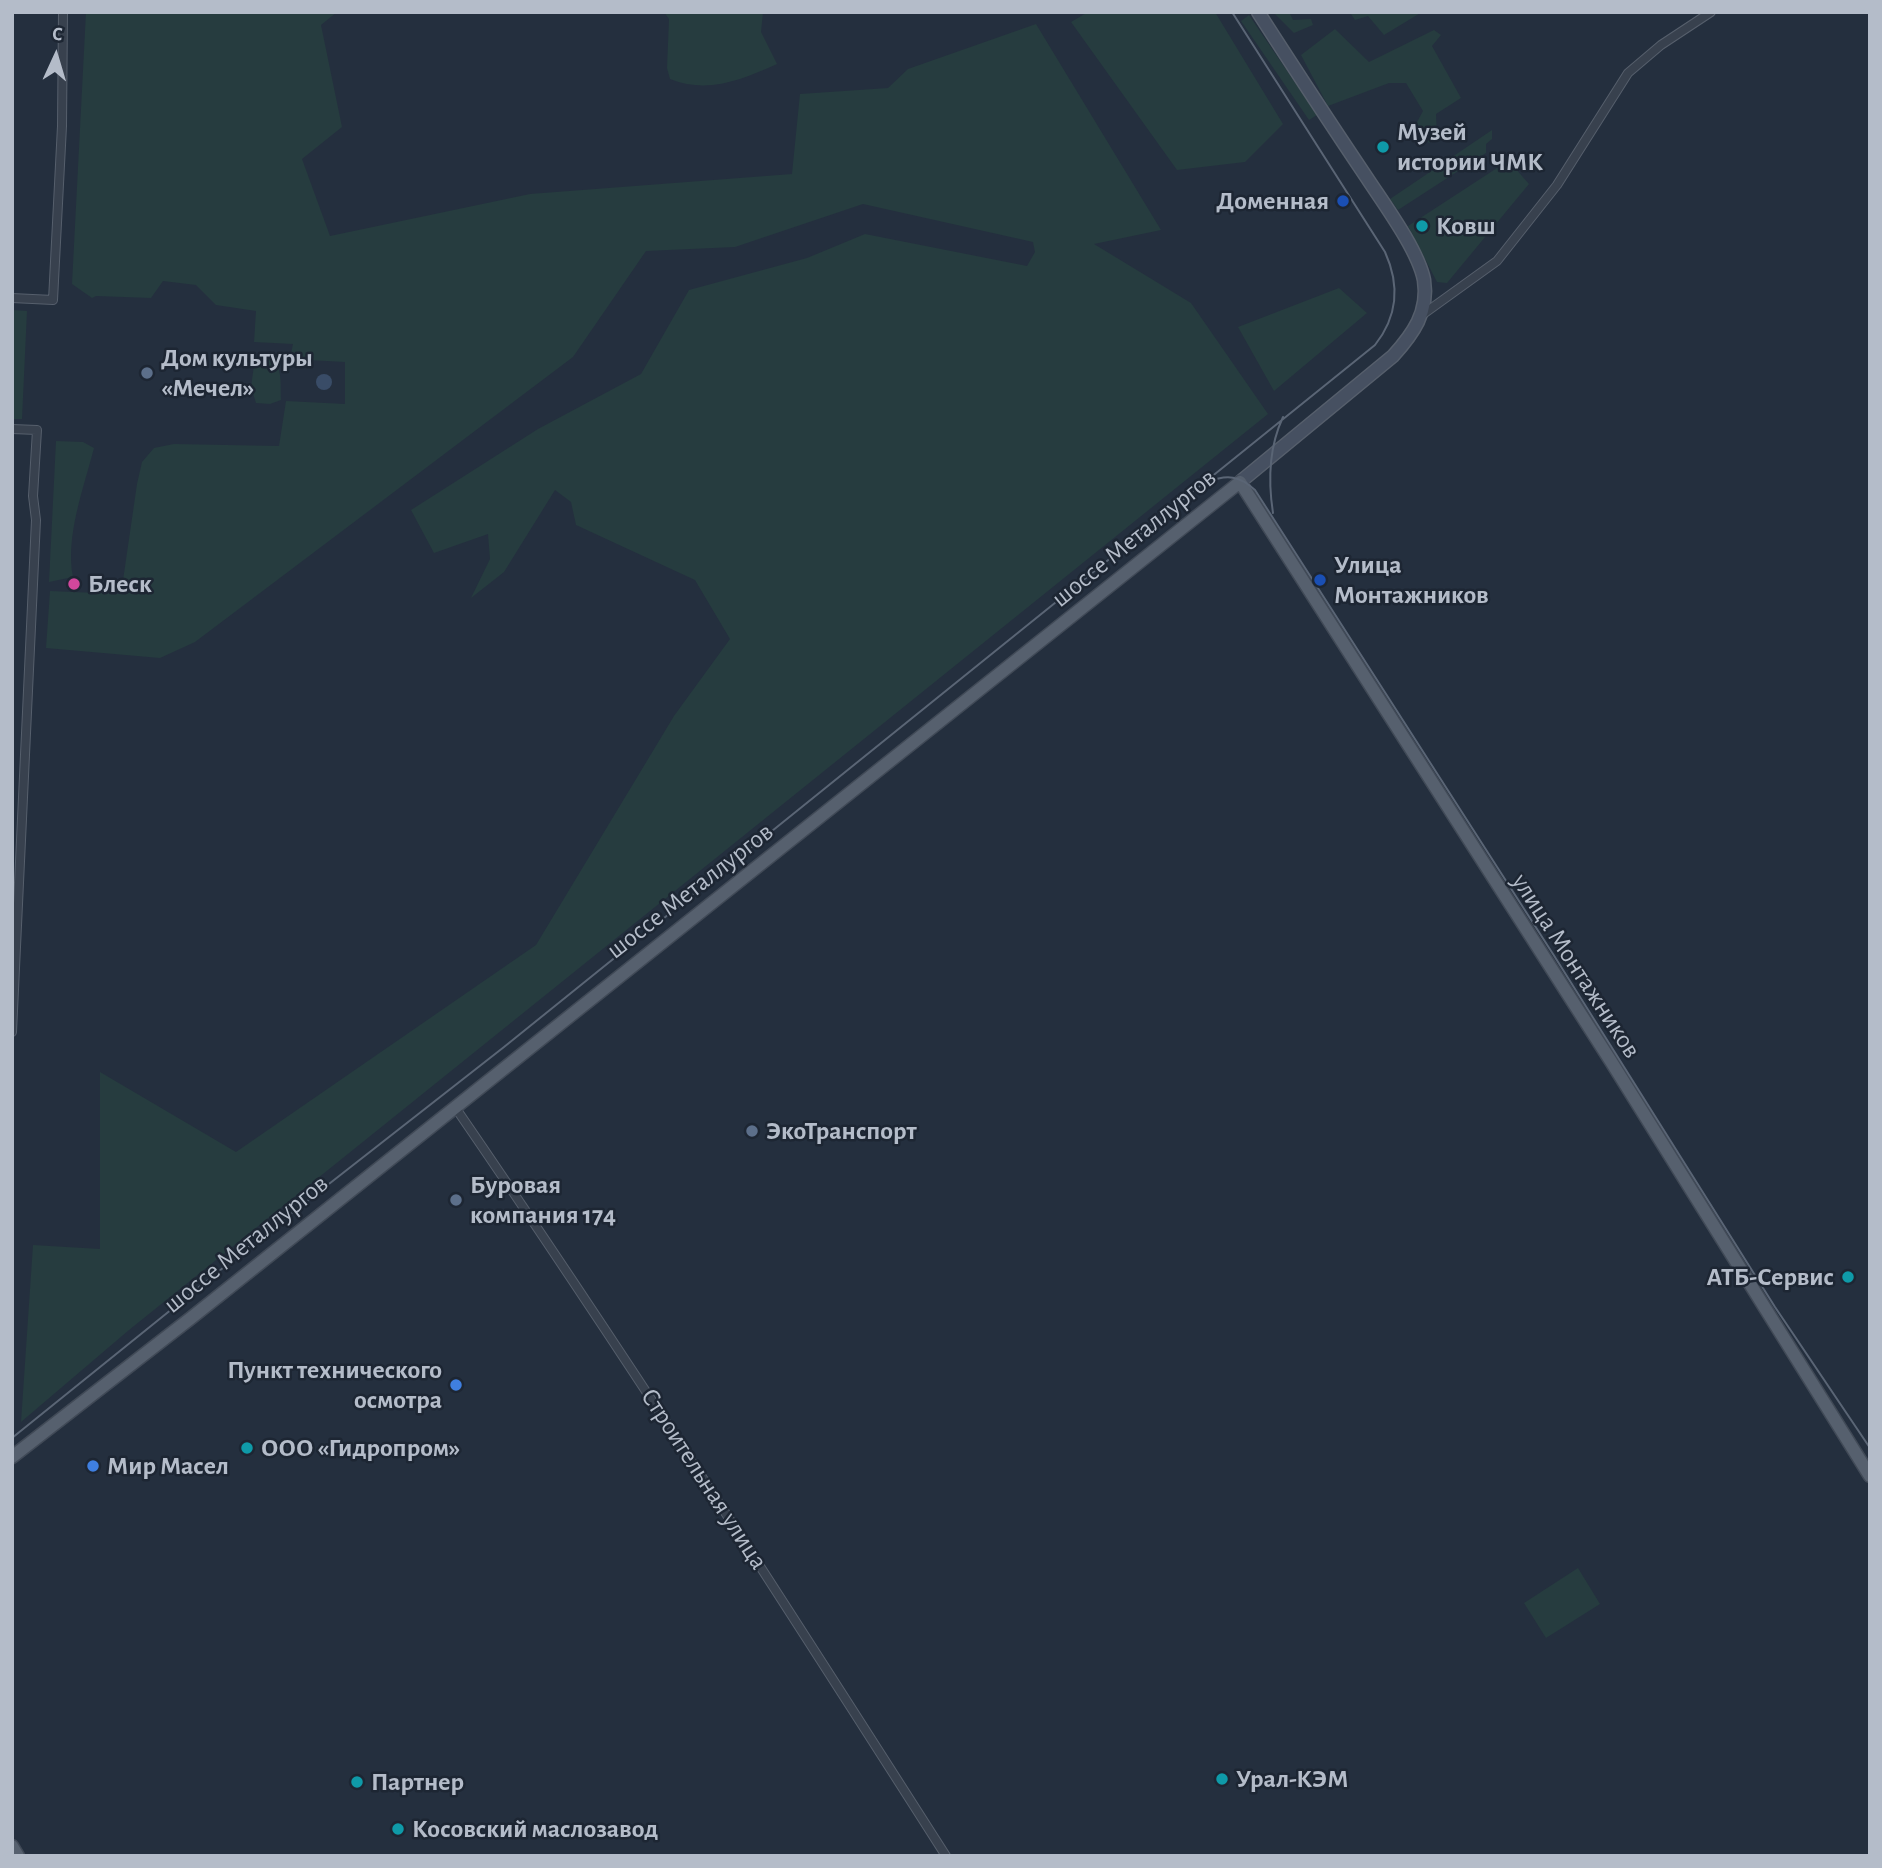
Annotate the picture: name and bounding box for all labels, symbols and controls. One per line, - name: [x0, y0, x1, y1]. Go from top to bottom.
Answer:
- north arrow: [21, 21, 91, 91]
- text: С: [52, 25, 63, 44]
- place label: Музей истории ЧМК: [1397, 116, 1543, 178]
- marker: Музей истории ЧМК: [1375, 139, 1391, 155]
- place label: Доменная: [1216, 185, 1329, 217]
- marker: Доменная: [1335, 193, 1351, 209]
- place label: Ковш: [1436, 210, 1496, 242]
- marker: Ковш: [1414, 218, 1430, 234]
- place label: Дом культуры «Мечел»: [161, 342, 313, 404]
- marker: Дом культуры «Мечел»: [139, 365, 155, 381]
- street label: шоссе Металлургов: [1045, 462, 1223, 614]
- place label: Улица Монтажников: [1334, 549, 1489, 610]
- place label: Блеск: [88, 568, 152, 600]
- marker: Улица Монтажников: [1312, 572, 1328, 588]
- marker: Блеск: [66, 576, 82, 592]
- street label: шоссе Металлургов: [600, 816, 780, 966]
- street label: улица Монтажников: [1505, 868, 1647, 1064]
- place label: ЭкоТранспорт: [766, 1115, 917, 1147]
- marker: ЭкоТранспорт: [744, 1123, 760, 1139]
- street label: шоссе Металлургов: [157, 1168, 335, 1320]
- place label: Буровая компания 174: [470, 1169, 616, 1230]
- marker: Буровая компания 174: [448, 1192, 464, 1208]
- place label: АТБ-Сервис: [1707, 1261, 1834, 1293]
- marker: АТБ-Сервис: [1840, 1269, 1856, 1285]
- place label: Пункт технического осмотра: [227, 1354, 442, 1416]
- marker: Пункт технического осмотра: [448, 1377, 464, 1393]
- street label: Строительная улица: [634, 1382, 774, 1576]
- place label: ООО «Гидропром»: [261, 1432, 460, 1464]
- marker: ООО «Гидропром»: [239, 1440, 255, 1456]
- place label: Мир Масел: [107, 1450, 229, 1482]
- marker: Мир Масел: [85, 1458, 101, 1474]
- place label: Урал-КЭМ: [1236, 1763, 1349, 1795]
- place label: Партнер: [371, 1766, 464, 1798]
- marker: Урал-КЭМ: [1214, 1771, 1230, 1787]
- marker: Партнер: [349, 1774, 365, 1790]
- place label: Косовский маслозавод: [412, 1813, 658, 1845]
- marker: Косовский маслозавод: [390, 1821, 406, 1837]

